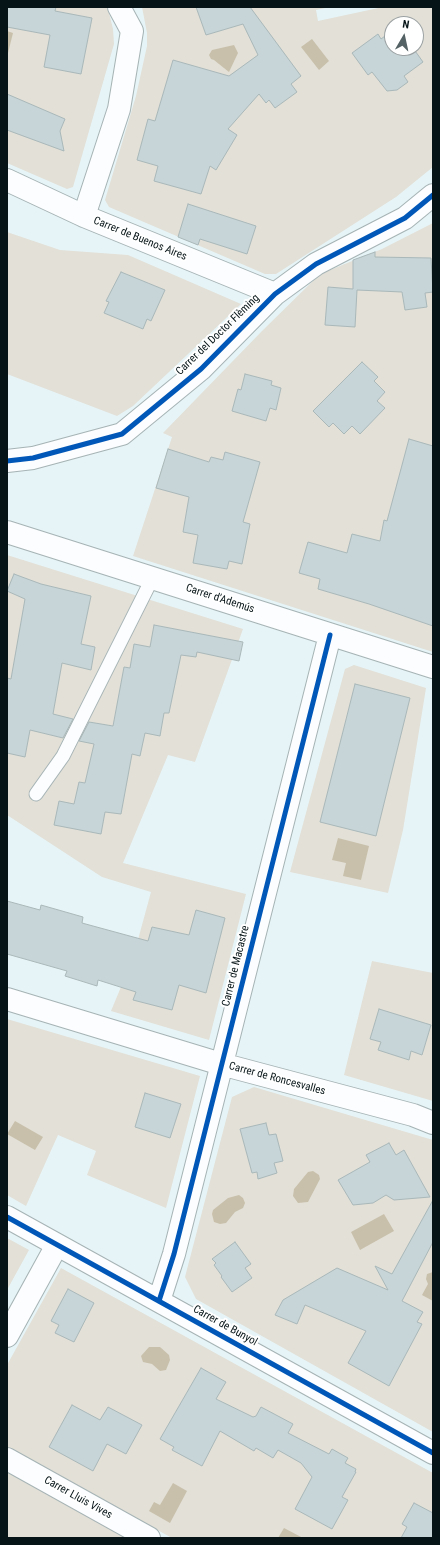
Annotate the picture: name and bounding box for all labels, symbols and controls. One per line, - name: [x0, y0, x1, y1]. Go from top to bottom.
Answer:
- north arrow: [384, 16, 424, 56]
- text: N: [401, 18, 410, 32]
- street label: Carrer de Buenos Aires: [91, 214, 189, 264]
- street label: Carrer del Doctor Flèming: [174, 292, 262, 378]
- street label: Carrer d'Ademús: [184, 582, 256, 616]
- street label: Carrer de Macastre: [220, 924, 252, 1008]
- street label: Carrer de Roncesvalles: [227, 1060, 327, 1098]
- street label: Carrer de Bunyol: [191, 1303, 259, 1349]
- street label: Carrer Lluis Vives: [42, 1474, 114, 1522]

